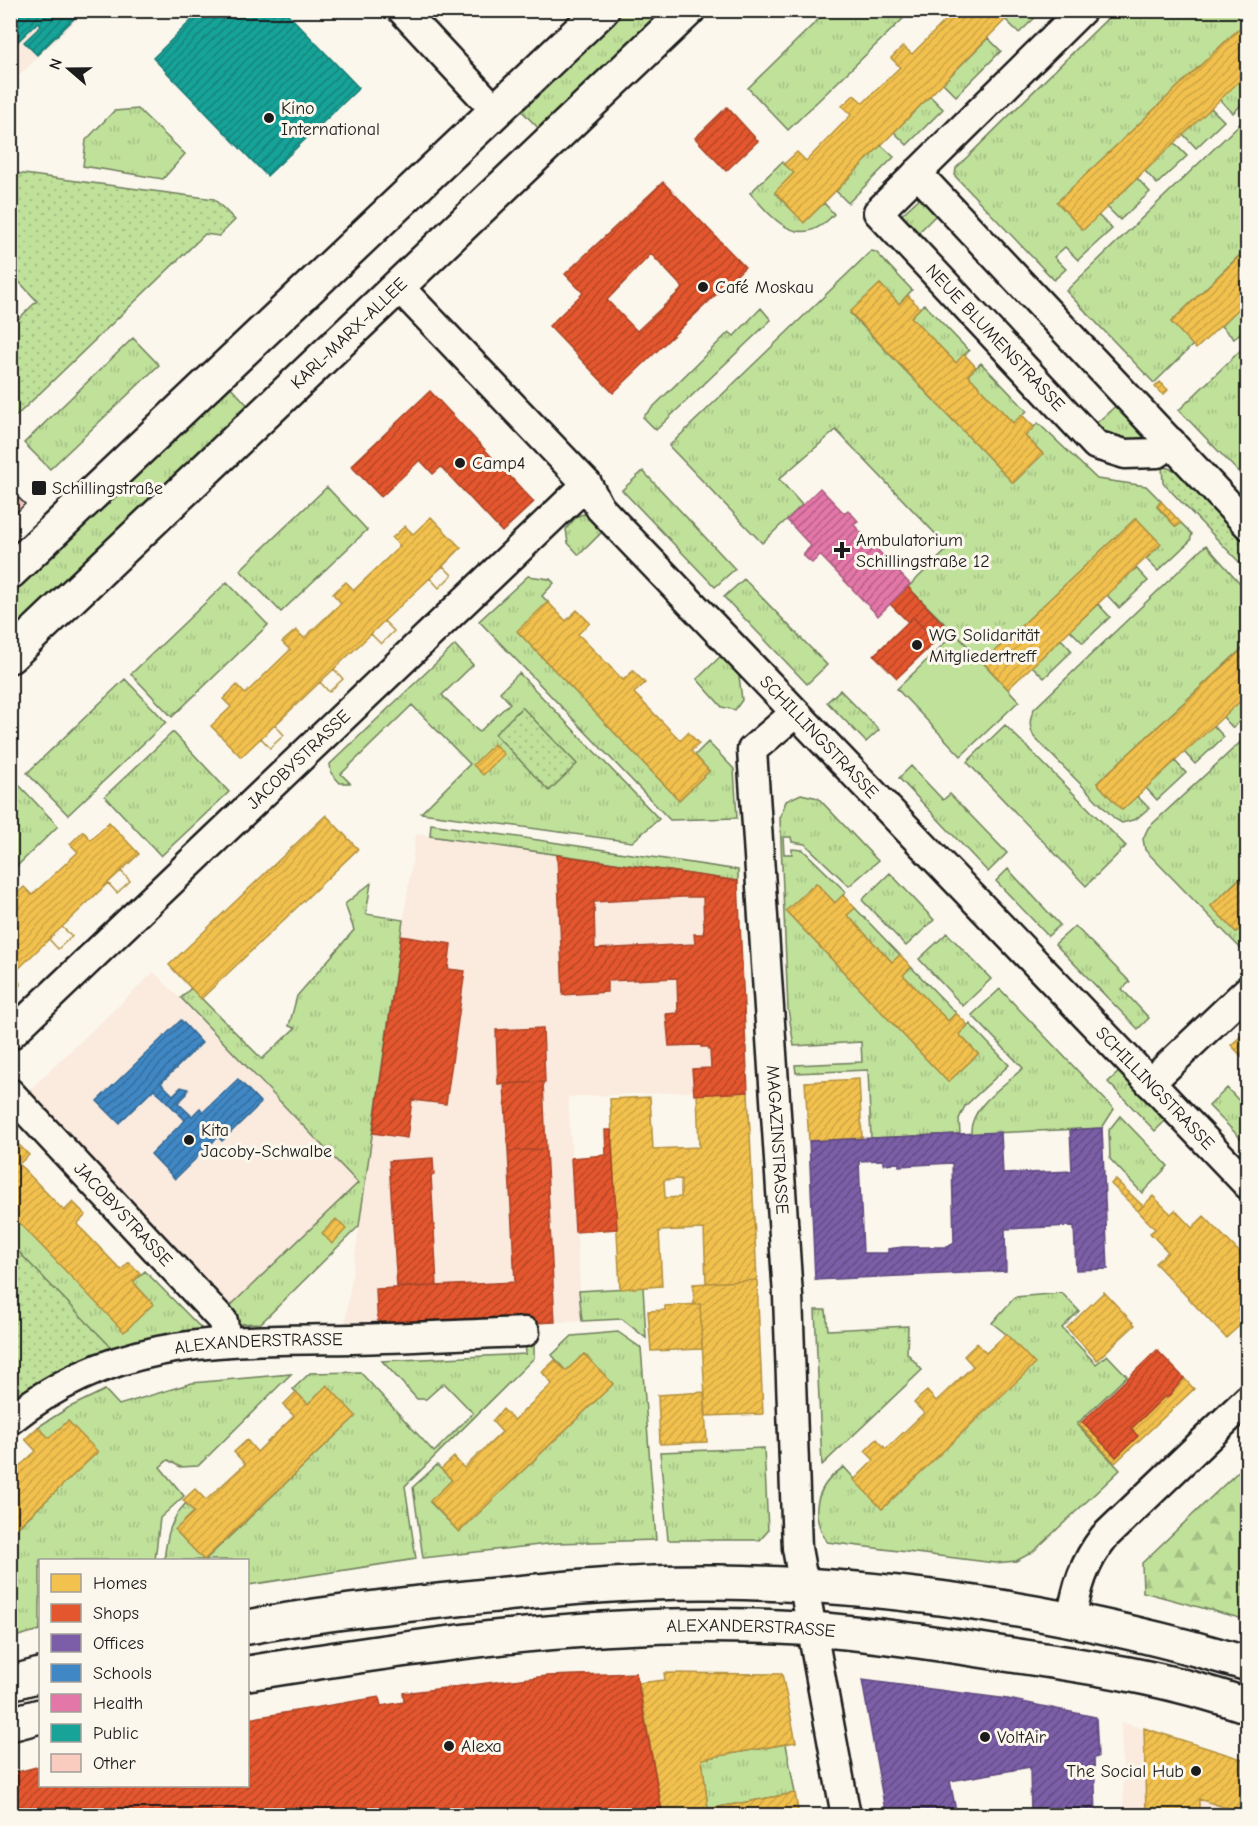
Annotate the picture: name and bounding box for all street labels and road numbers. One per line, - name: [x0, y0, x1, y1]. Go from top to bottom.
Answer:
- street label: NEUE BLUMENSTRASSE: [921, 260, 1069, 416]
- street label: KARL-MARX-ALLEE: [287, 273, 412, 394]
- street label: SCHILLINGSTRASSE: [755, 671, 883, 803]
- street label: JACOBYSTRASSE: [243, 706, 355, 814]
- street label: SCHILLINGSTRASSE: [1091, 1023, 1219, 1154]
- street label: MAGAZINSTRASSE: [762, 1065, 793, 1215]
- street label: JACOBYSTRASSE: [69, 1158, 177, 1271]
- street label: ALEXANDERSTRASSE: [173, 1329, 343, 1359]
- street label: ALEXANDERSTRASSE: [666, 1615, 836, 1642]

